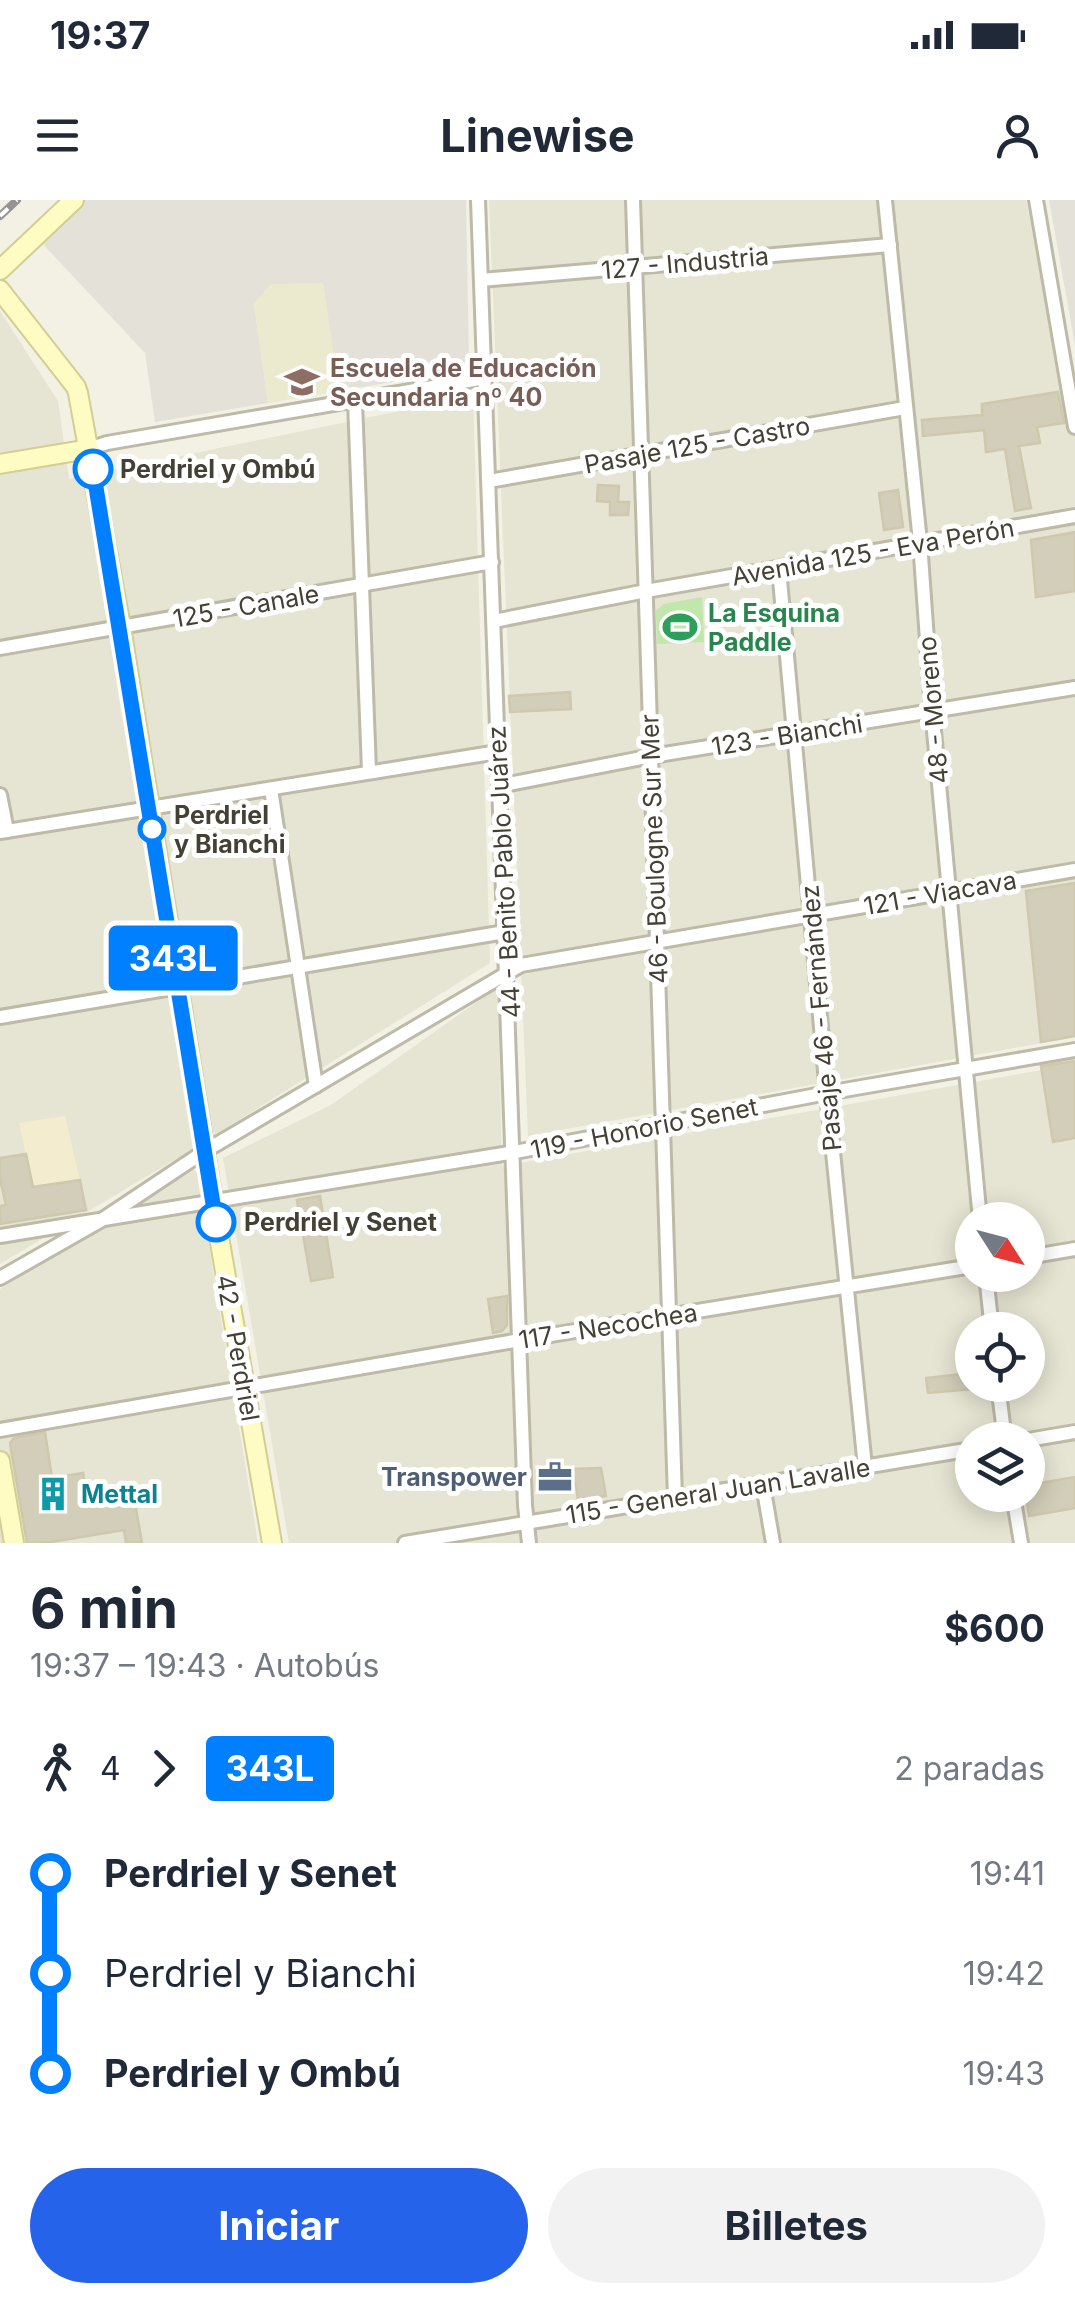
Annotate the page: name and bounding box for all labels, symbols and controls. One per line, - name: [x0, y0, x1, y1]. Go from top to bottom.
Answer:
- text: 19:37: [50, 12, 150, 58]
- icon: menu: [30, 108, 85, 163]
- text: Linewise: [440, 108, 635, 163]
- icon: person: [990, 108, 1045, 163]
- street label: 127 - Industria: [600, 241, 770, 285]
- place label: Escuela de Educación Secundaria nº 40: [330, 353, 597, 412]
- school or university icon: Escuela de Educación Secundaria nº 40: [283, 363, 321, 401]
- street label: Pasaje 125 - Castro: [582, 410, 812, 480]
- marker: Perdriel y Ombú: [74, 450, 112, 488]
- place label: Perdriel y Ombú: [120, 454, 315, 484]
- street label: Avenida 125 - Eva Perón: [729, 512, 1017, 592]
- street label: 125 - Canale: [171, 578, 321, 634]
- place label: La Esquina Paddle: [708, 598, 840, 657]
- sports icon: La Esquina Paddle: [661, 608, 699, 646]
- street label: 48 - Moreno: [912, 635, 954, 785]
- street label: 123 - Bianchi: [709, 708, 865, 762]
- street label: 46 - Boulogne Sur Mer: [634, 714, 674, 984]
- street label: 44 - Benito Pablo Juárez: [481, 725, 527, 1019]
- place label: Perdriel y Bianchi: [174, 800, 285, 859]
- marker: Perdriel y Bianchi: [139, 816, 165, 842]
- street label: 121 - Viacava: [861, 865, 1019, 921]
- street label: Pasaje 46 - Fernández: [794, 884, 848, 1152]
- line badge: 343L: [103, 926, 243, 990]
- text: 343L: [129, 937, 217, 979]
- street label: 119 - Honorio Senet: [528, 1091, 760, 1165]
- north arrow: [955, 1202, 1045, 1292]
- map controls: [955, 1202, 1045, 1512]
- marker: Perdriel y Senet: [197, 1203, 235, 1241]
- place label: Perdriel y Senet: [244, 1207, 437, 1237]
- street label: 42 - Perdriel: [210, 1272, 266, 1424]
- street label: 117 - Necochea: [516, 1297, 700, 1355]
- button: locate: [955, 1312, 1045, 1402]
- button: layers: [955, 1422, 1045, 1512]
- street label: 115 - General Juan Lavalle: [564, 1452, 872, 1530]
- office icon: Transpower: [536, 1458, 574, 1496]
- place label: Transpower: [381, 1462, 527, 1492]
- building icon: Mettal: [34, 1475, 72, 1513]
- place label: Mettal: [81, 1479, 158, 1509]
- text: 6 min: [30, 1575, 178, 1641]
- text: $600: [944, 1605, 1045, 1651]
- text: 19:37 – 19:43 · Autobús: [30, 1646, 379, 1685]
- icon: walk: [30, 1741, 85, 1796]
- icon: forward: [136, 1741, 191, 1796]
- text: 343L: [226, 1747, 314, 1789]
- text: 4: [100, 1749, 121, 1788]
- text: 2 paradas: [894, 1749, 1045, 1788]
- text: Perdriel y Senet: [104, 1850, 397, 1896]
- text: 19:41: [970, 1854, 1045, 1893]
- text: Perdriel y Bianchi: [104, 1950, 417, 1996]
- text: 19:42: [963, 1954, 1045, 1993]
- text: Perdriel y Ombú: [104, 2050, 401, 2096]
- text: 19:43: [962, 2054, 1045, 2093]
- button: Iniciar: [30, 2168, 528, 2283]
- button: Billetes: [548, 2168, 1045, 2283]

